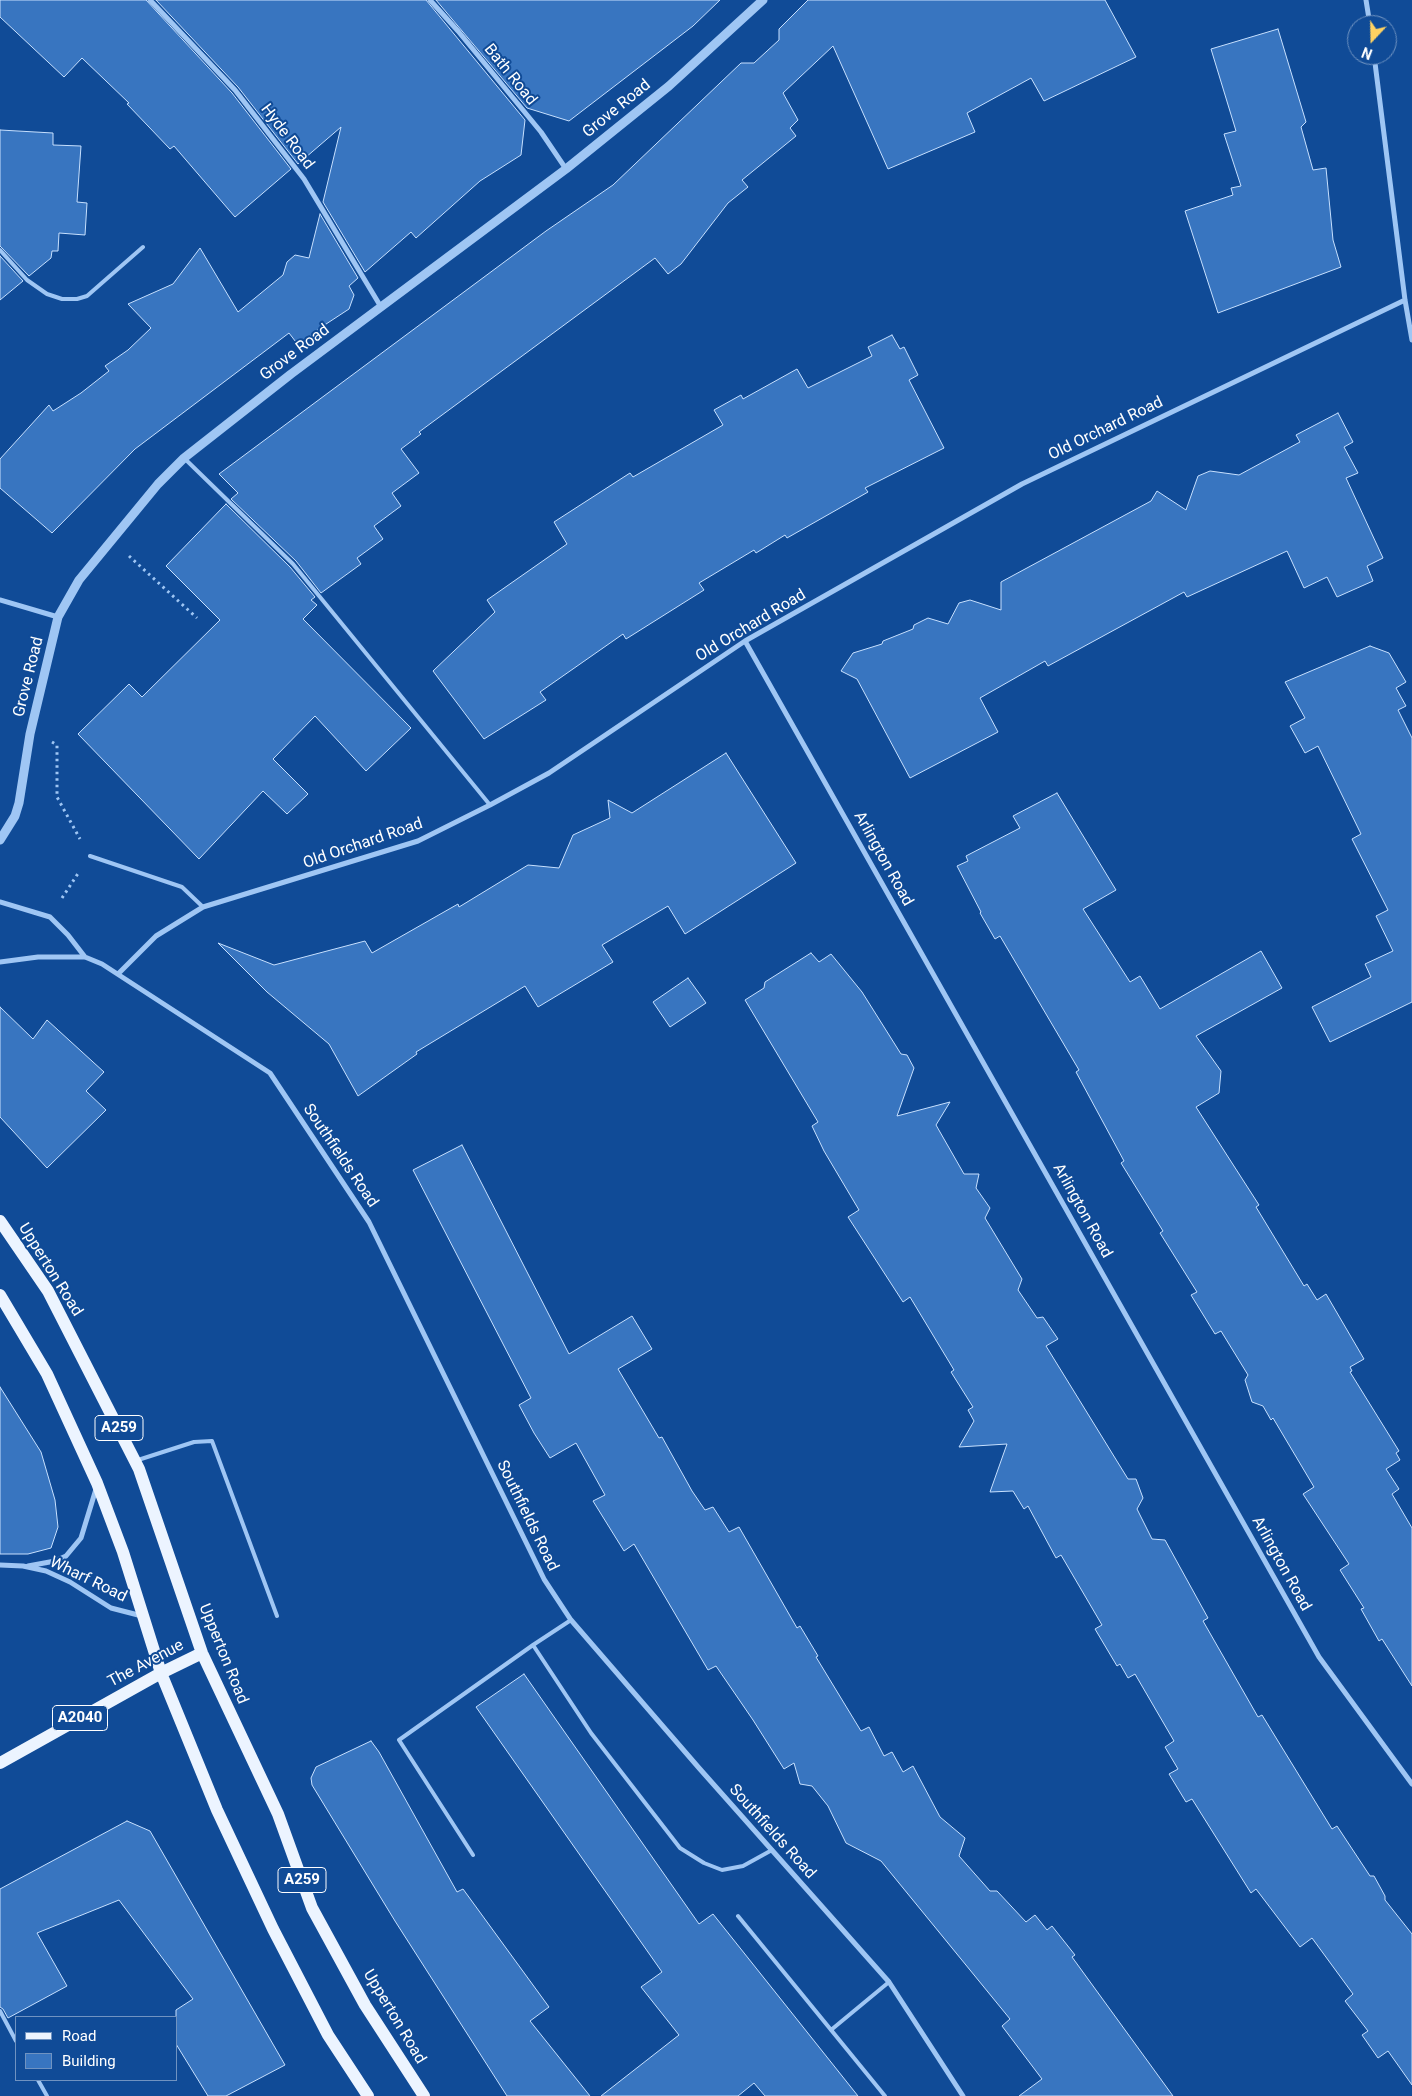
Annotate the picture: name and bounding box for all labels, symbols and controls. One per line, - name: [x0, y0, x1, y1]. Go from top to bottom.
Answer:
- north arrow: [1347, 15, 1397, 65]
- street label: Bath Road: [479, 40, 541, 110]
- text: N: [1360, 44, 1374, 62]
- street label: Grove Road: [579, 76, 655, 142]
- street label: Hyde Road: [256, 100, 318, 174]
- street label: Grove Road: [256, 321, 334, 385]
- street label: Old Orchard Road: [1046, 393, 1166, 465]
- street label: Old Orchard Road: [692, 586, 810, 666]
- street label: Grove Road: [10, 635, 48, 719]
- street label: Arlington Road: [849, 808, 917, 910]
- street label: Old Orchard Road: [301, 815, 425, 873]
- street label: Southfields Road: [298, 1101, 382, 1211]
- street label: Arlington Road: [1048, 1160, 1116, 1262]
- street label: Upperton Road: [14, 1220, 86, 1320]
- road number: A259: [95, 1416, 143, 1440]
- street label: Southfields Road: [492, 1458, 562, 1574]
- street label: Arlington Road: [1247, 1513, 1315, 1615]
- street label: Wharf Road: [46, 1553, 130, 1607]
- street label: Upperton Road: [194, 1601, 252, 1707]
- street label: The Avenue: [105, 1636, 187, 1692]
- road number: A2040: [52, 1706, 108, 1730]
- street label: Southfields Road: [724, 1781, 820, 1883]
- road number: A259: [278, 1868, 326, 1892]
- street label: Upperton Road: [358, 1966, 430, 2068]
- legend: [15, 2016, 178, 2081]
- text: Road: [62, 2027, 96, 2045]
- text: Building: [62, 2052, 116, 2070]

